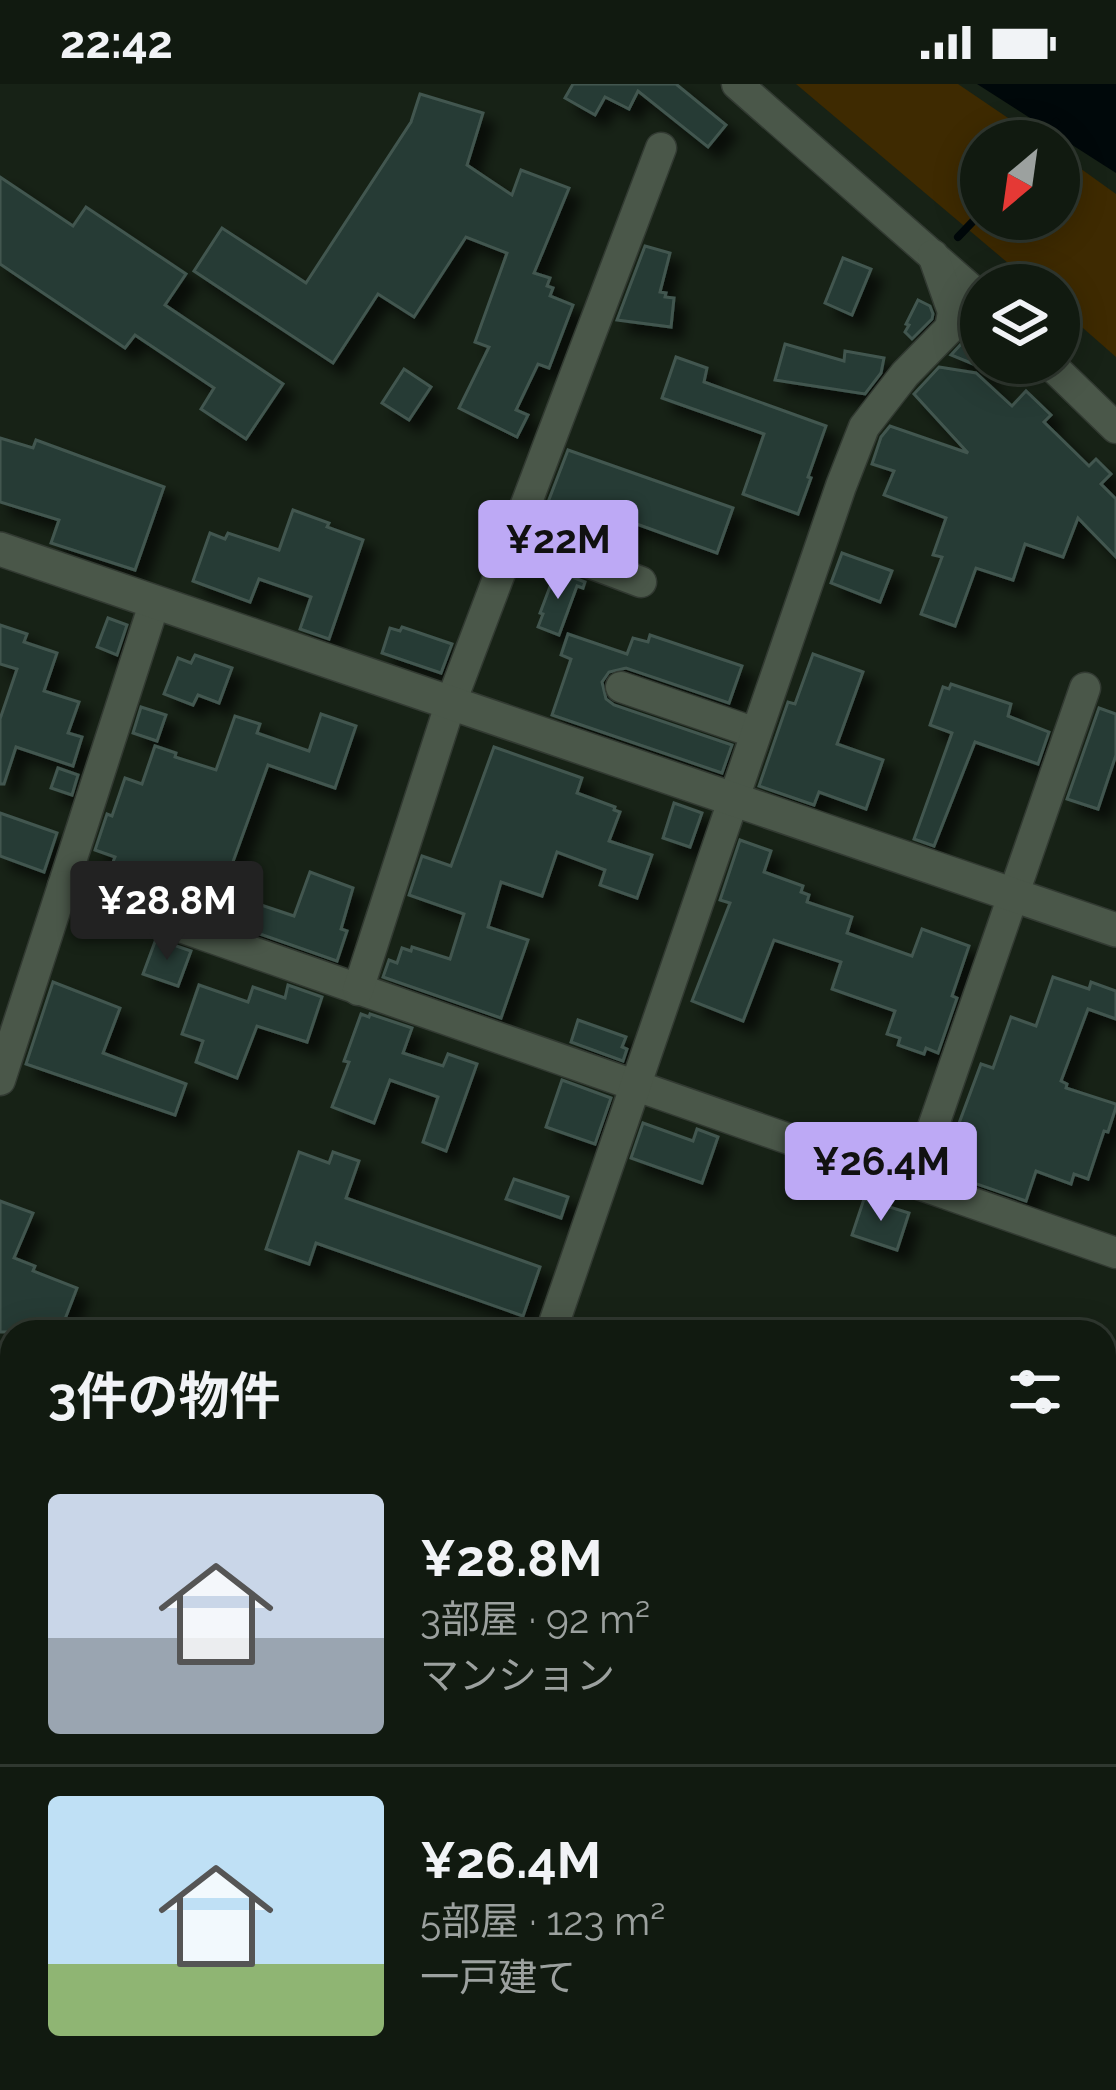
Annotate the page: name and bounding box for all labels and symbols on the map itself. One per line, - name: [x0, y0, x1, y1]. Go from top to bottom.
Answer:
- north arrow: [960, 120, 1080, 240]
- pin: ¥22M: [487, 500, 629, 602]
- pin: ¥28.8M: [69, 861, 265, 963]
- pin: ¥26.4M: [783, 1122, 979, 1224]

